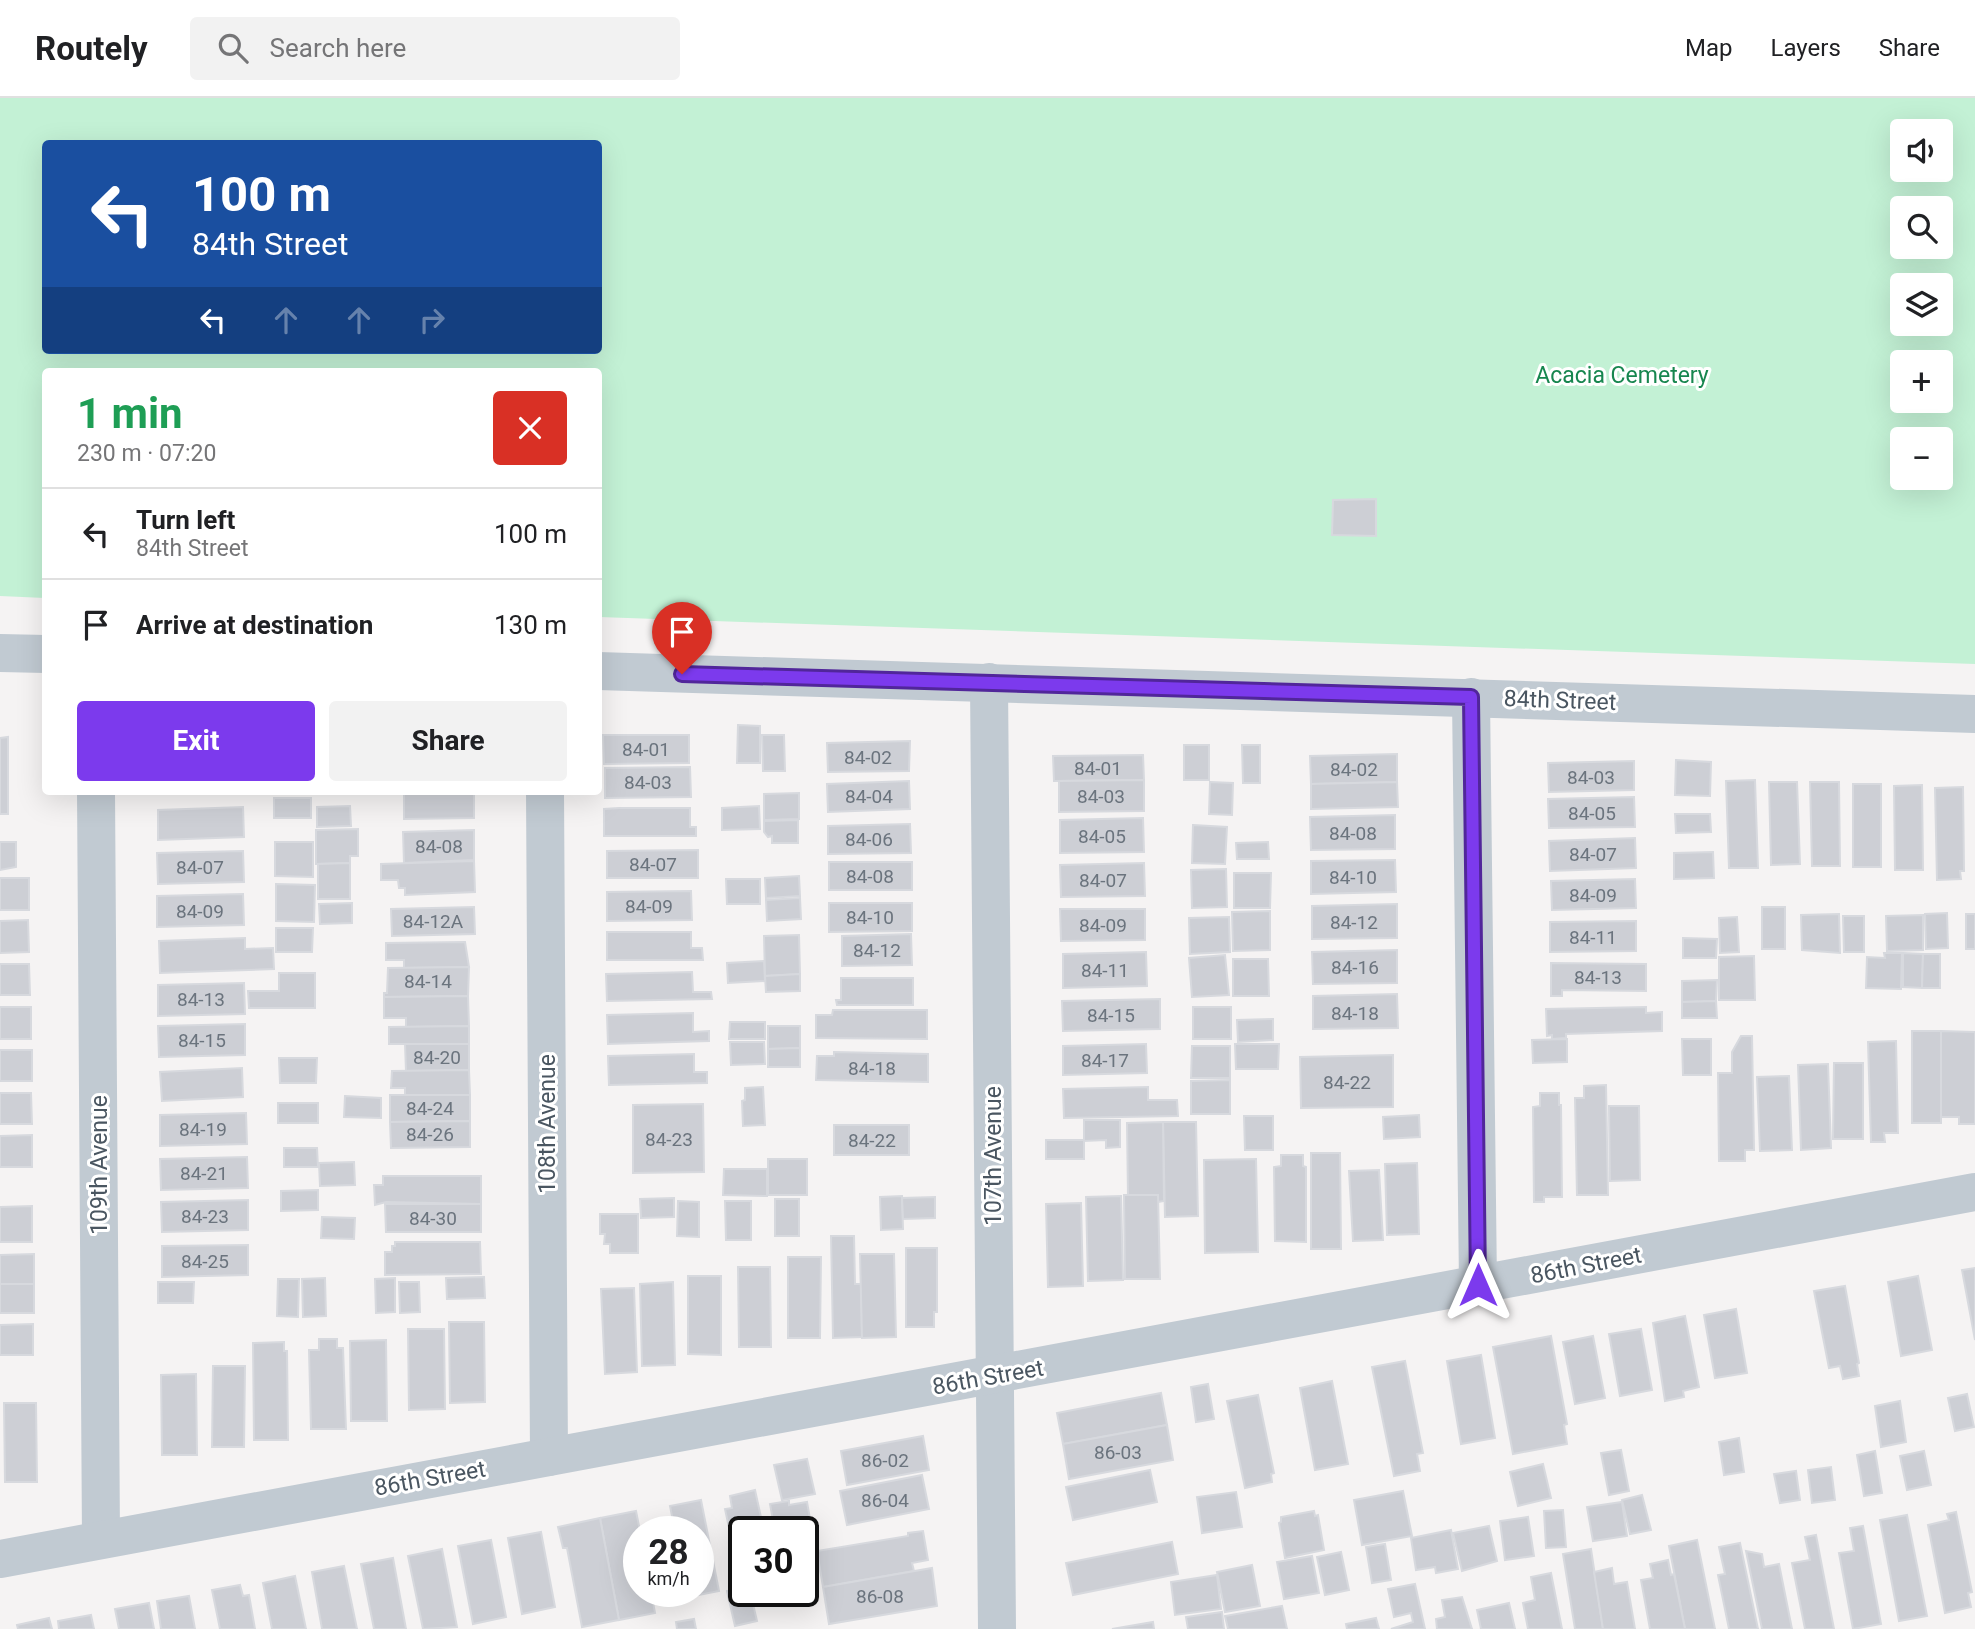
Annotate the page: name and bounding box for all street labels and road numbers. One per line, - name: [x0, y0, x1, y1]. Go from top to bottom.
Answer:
- street label: 84th Street: [1503, 685, 1617, 716]
- street label: 108th Avenue: [534, 1054, 561, 1194]
- street label: 107th Avenue: [980, 1086, 1007, 1226]
- street label: 109th Avenue: [86, 1095, 113, 1235]
- street label: 86th Street: [1528, 1242, 1644, 1289]
- street label: 86th Street: [930, 1354, 1046, 1401]
- street label: 86th Street: [372, 1455, 488, 1502]

